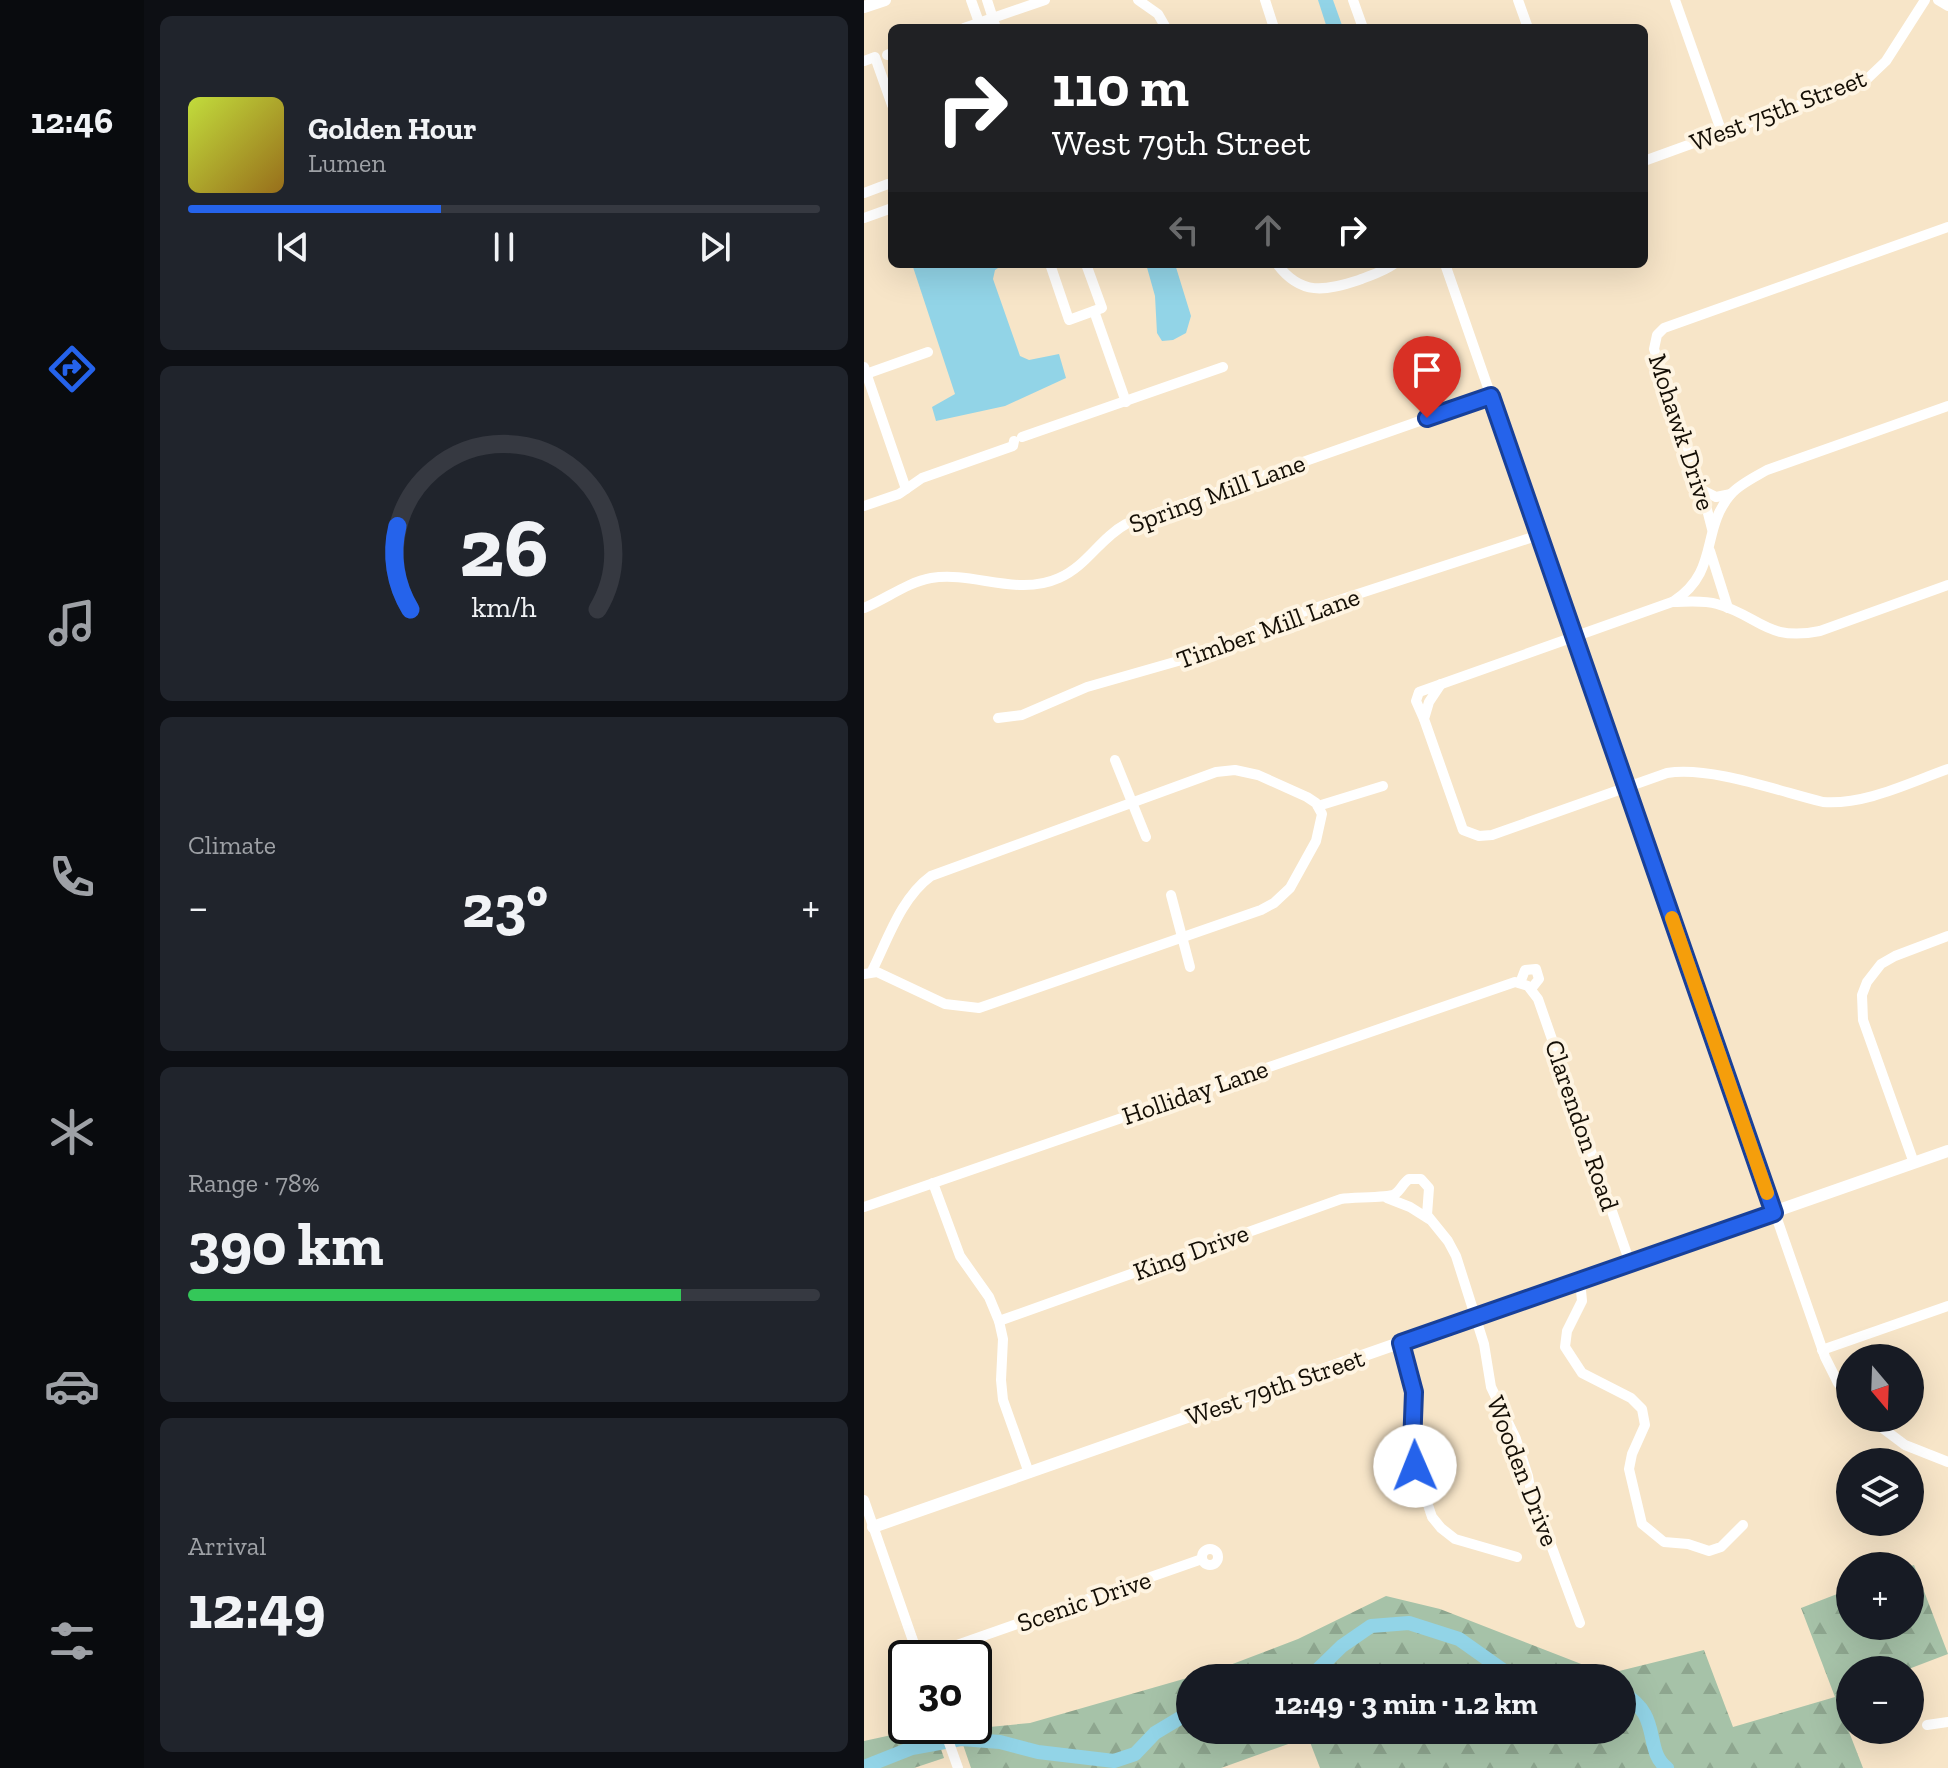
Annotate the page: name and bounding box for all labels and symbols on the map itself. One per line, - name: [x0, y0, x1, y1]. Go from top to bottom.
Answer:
- street label: West 75th Street: [1685, 62, 1871, 158]
- pin: [1393, 336, 1461, 418]
- street label: Mohawk Drive: [1642, 350, 1722, 514]
- street label: Spring Mill Lane: [1125, 446, 1309, 540]
- street label: Timber Mill Lane: [1172, 580, 1364, 676]
- street label: Clarendon Road: [1538, 1035, 1626, 1215]
- street label: Holliday Lane: [1118, 1052, 1272, 1132]
- street label: King Drive: [1129, 1216, 1253, 1288]
- street label: West 79th Street: [1182, 1341, 1369, 1433]
- north arrow: [1836, 1344, 1924, 1432]
- street label: Wooden Drive: [1480, 1391, 1566, 1551]
- position arrow: [1373, 1424, 1457, 1508]
- street label: Scenic Drive: [1013, 1563, 1155, 1639]
- speed limit sign: 30: [888, 1640, 992, 1744]

